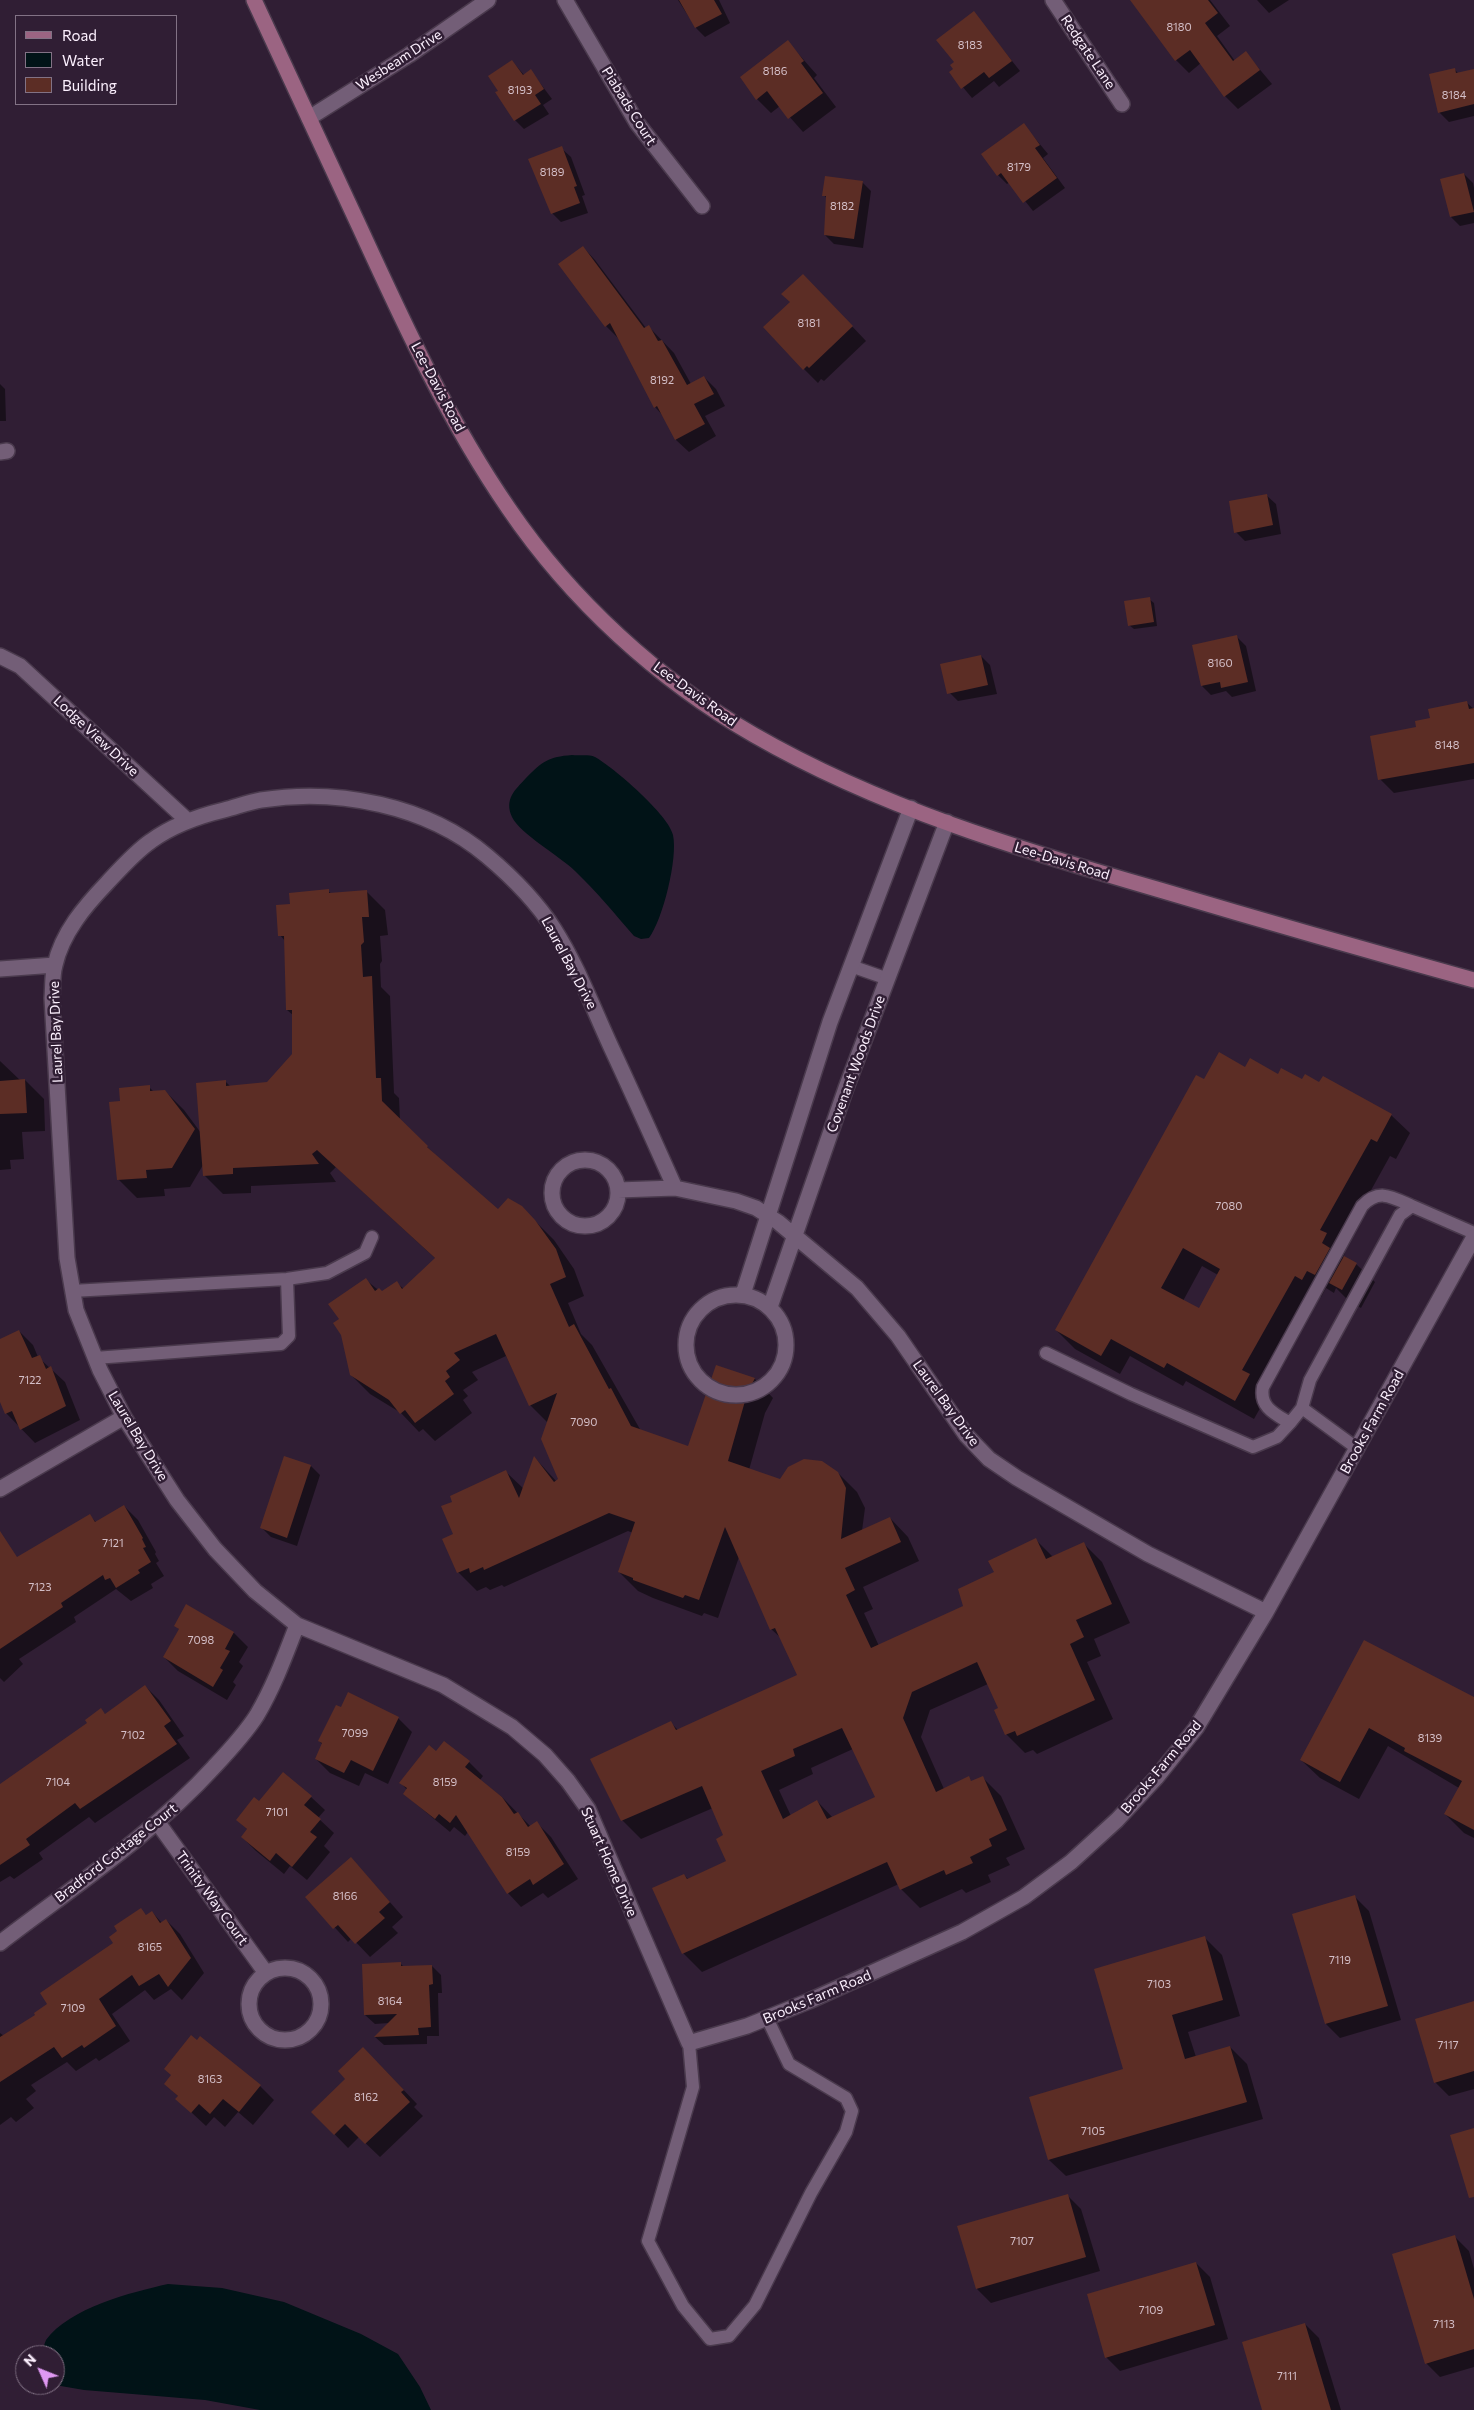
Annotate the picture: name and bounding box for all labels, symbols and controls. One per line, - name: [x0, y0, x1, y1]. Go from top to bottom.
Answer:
- street label: Redgate Lane: [1057, 12, 1119, 92]
- legend: [15, 15, 178, 105]
- house number: 8180: [1166, 20, 1192, 34]
- text: Road: [62, 26, 97, 44]
- street label: Wesbeam Drive: [353, 26, 445, 94]
- house number: 8183: [958, 38, 982, 52]
- text: Water: [62, 51, 104, 69]
- street label: Piabads Court: [598, 64, 660, 148]
- house number: 8186: [763, 64, 787, 78]
- text: Building: [62, 76, 117, 94]
- house number: 8193: [508, 83, 532, 97]
- house number: 8184: [1442, 88, 1466, 102]
- house number: 8179: [1007, 160, 1031, 174]
- house number: 8189: [540, 165, 564, 179]
- house number: 8182: [830, 199, 854, 213]
- house number: 8181: [798, 316, 820, 330]
- street label: Lee-Davis Road: [407, 339, 469, 435]
- house number: 8192: [650, 373, 674, 387]
- house number: 8160: [1207, 656, 1233, 670]
- street label: Lee-Davis Road: [650, 658, 740, 730]
- street label: Lodge View Drive: [50, 692, 142, 780]
- house number: 8148: [1435, 738, 1459, 752]
- street label: Lee-Davis Road: [1012, 839, 1112, 883]
- street label: Laurel Bay Drive: [538, 914, 600, 1012]
- street label: Laurel Bay Drive: [46, 981, 66, 1083]
- street label: Covenant Woods Drive: [823, 993, 889, 1135]
- house number: 7080: [1216, 1199, 1242, 1213]
- street label: Laurel Bay Drive: [909, 1357, 983, 1449]
- street label: Brooks Farm Road: [1337, 1367, 1407, 1477]
- house number: 7122: [19, 1373, 41, 1387]
- street label: Laurel Bay Drive: [105, 1388, 171, 1484]
- house number: 7090: [571, 1415, 597, 1429]
- house number: 7121: [102, 1536, 124, 1550]
- house number: 7123: [29, 1580, 51, 1594]
- house number: 7098: [188, 1633, 214, 1647]
- street label: Brooks Farm Road: [1117, 1717, 1205, 1817]
- house number: 7099: [342, 1726, 368, 1740]
- house number: 7102: [121, 1728, 145, 1742]
- house number: 8139: [1418, 1731, 1442, 1745]
- house number: 7104: [46, 1775, 70, 1789]
- house number: 8159: [433, 1775, 457, 1789]
- street label: Bradford Cottage Court: [51, 1800, 181, 1906]
- house number: 7101: [266, 1805, 288, 1819]
- street label: Stuart Home Drive: [577, 1805, 641, 1919]
- house number: 8159: [506, 1845, 530, 1859]
- street label: Trinity Way Court: [172, 1848, 252, 1948]
- house number: 8166: [333, 1889, 357, 1903]
- house number: 8165: [138, 1940, 162, 1954]
- house number: 7119: [1329, 1953, 1351, 1967]
- street label: Brooks Farm Road: [760, 1967, 874, 2027]
- house number: 7103: [1147, 1977, 1171, 1991]
- house number: 8164: [378, 1994, 402, 2008]
- house number: 7109: [61, 2001, 85, 2015]
- house number: 7117: [1437, 2038, 1459, 2052]
- house number: 8163: [198, 2072, 222, 2086]
- house number: 8162: [354, 2090, 378, 2104]
- house number: 7105: [1081, 2124, 1105, 2138]
- house number: 7107: [1010, 2234, 1034, 2248]
- house number: 7109: [1139, 2303, 1163, 2317]
- house number: 7113: [1433, 2317, 1455, 2331]
- north arrow: [15, 2345, 65, 2395]
- text: N: [20, 2350, 39, 2370]
- house number: 7111: [1277, 2369, 1297, 2383]

